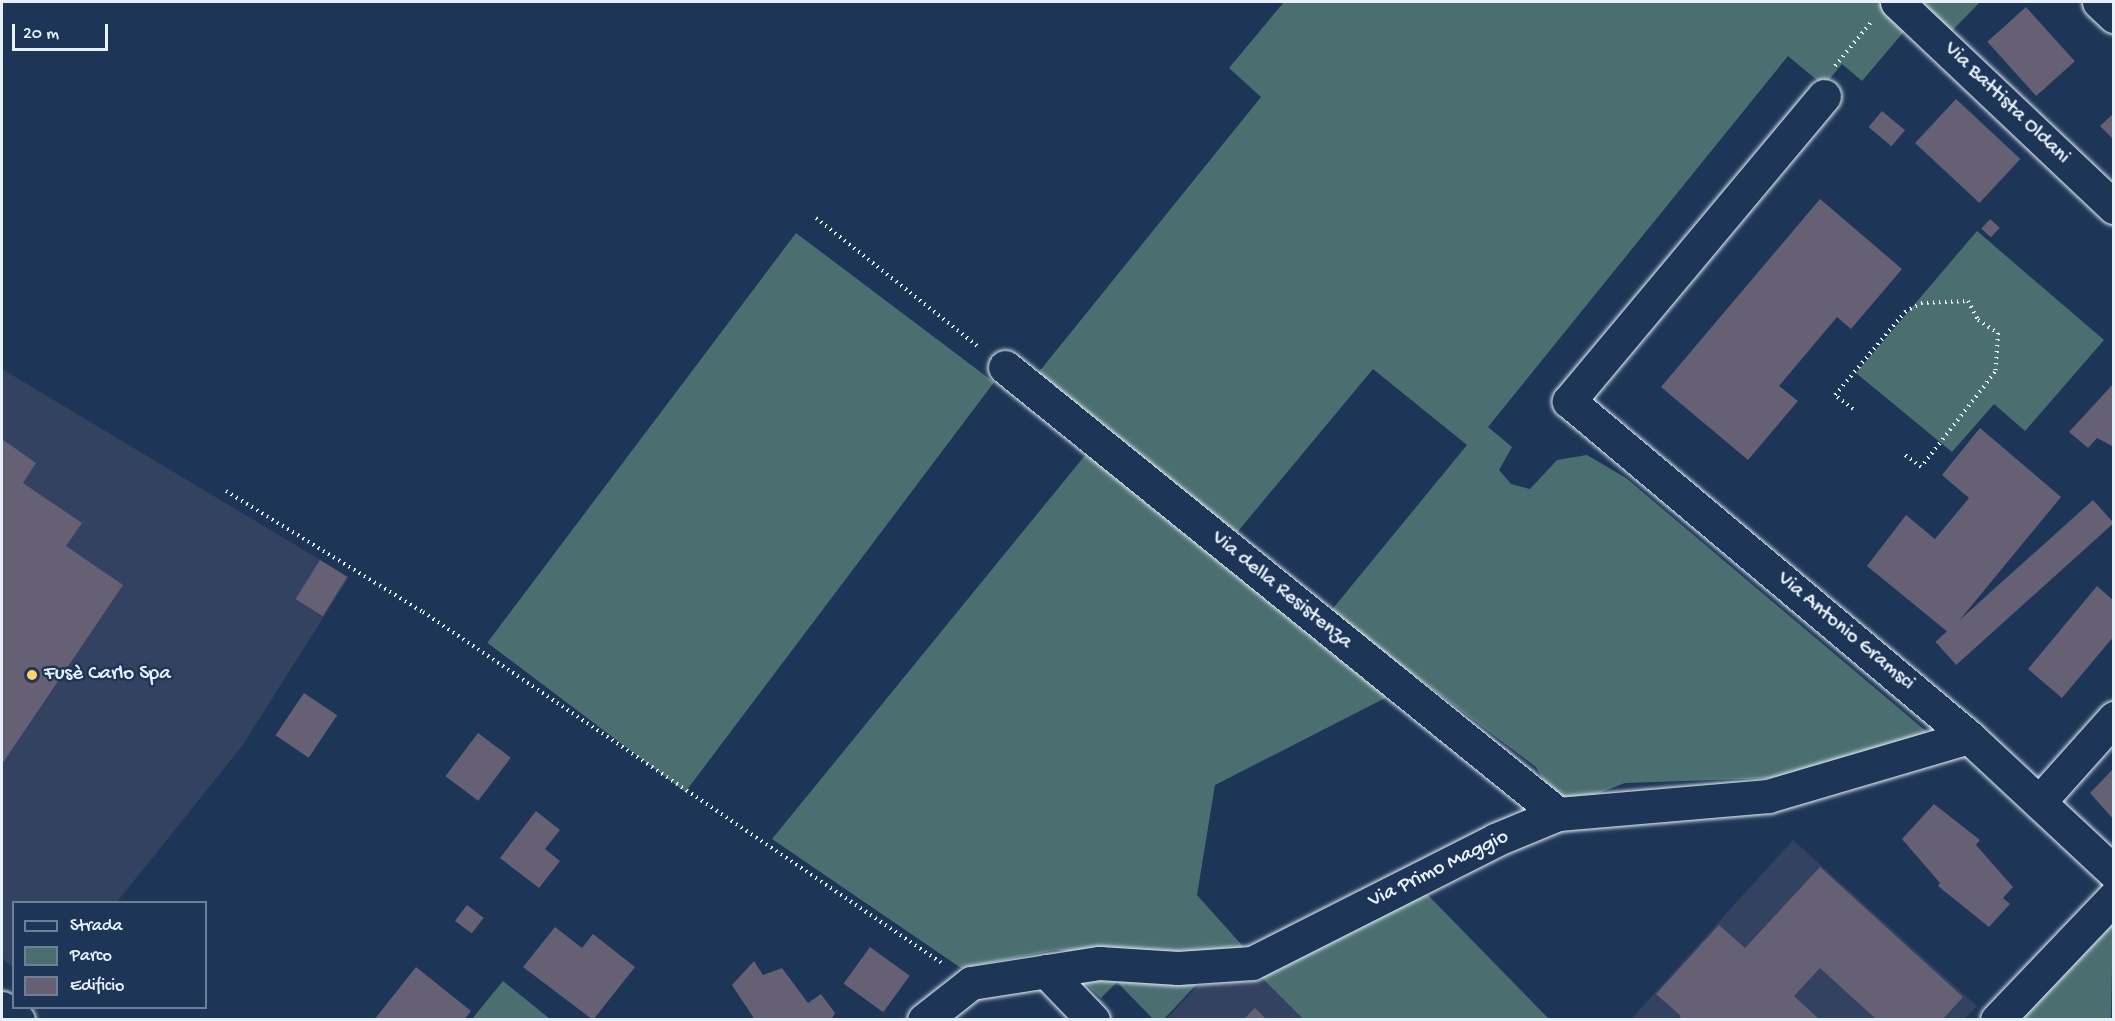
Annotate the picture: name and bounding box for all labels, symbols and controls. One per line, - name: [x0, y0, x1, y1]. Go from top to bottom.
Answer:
- scale bar: [15, 12, 111, 50]
- text: 20 m: [23, 24, 59, 45]
- street label: Via Battista Oldani: [1938, 37, 2074, 171]
- street label: Via della Resistenza: [1205, 526, 1357, 656]
- street label: Via Antonio Gramsci: [1771, 567, 1919, 697]
- place label: Fusè Carlo Spa: [44, 662, 171, 688]
- marker: Fusè Carlo Spa: [25, 668, 39, 682]
- street label: Via Primo Maggio: [1365, 825, 1513, 915]
- legend: [12, 901, 207, 1009]
- text: Strada: [70, 916, 123, 937]
- text: Parco: [70, 946, 112, 967]
- text: Edificio: [70, 976, 124, 997]

